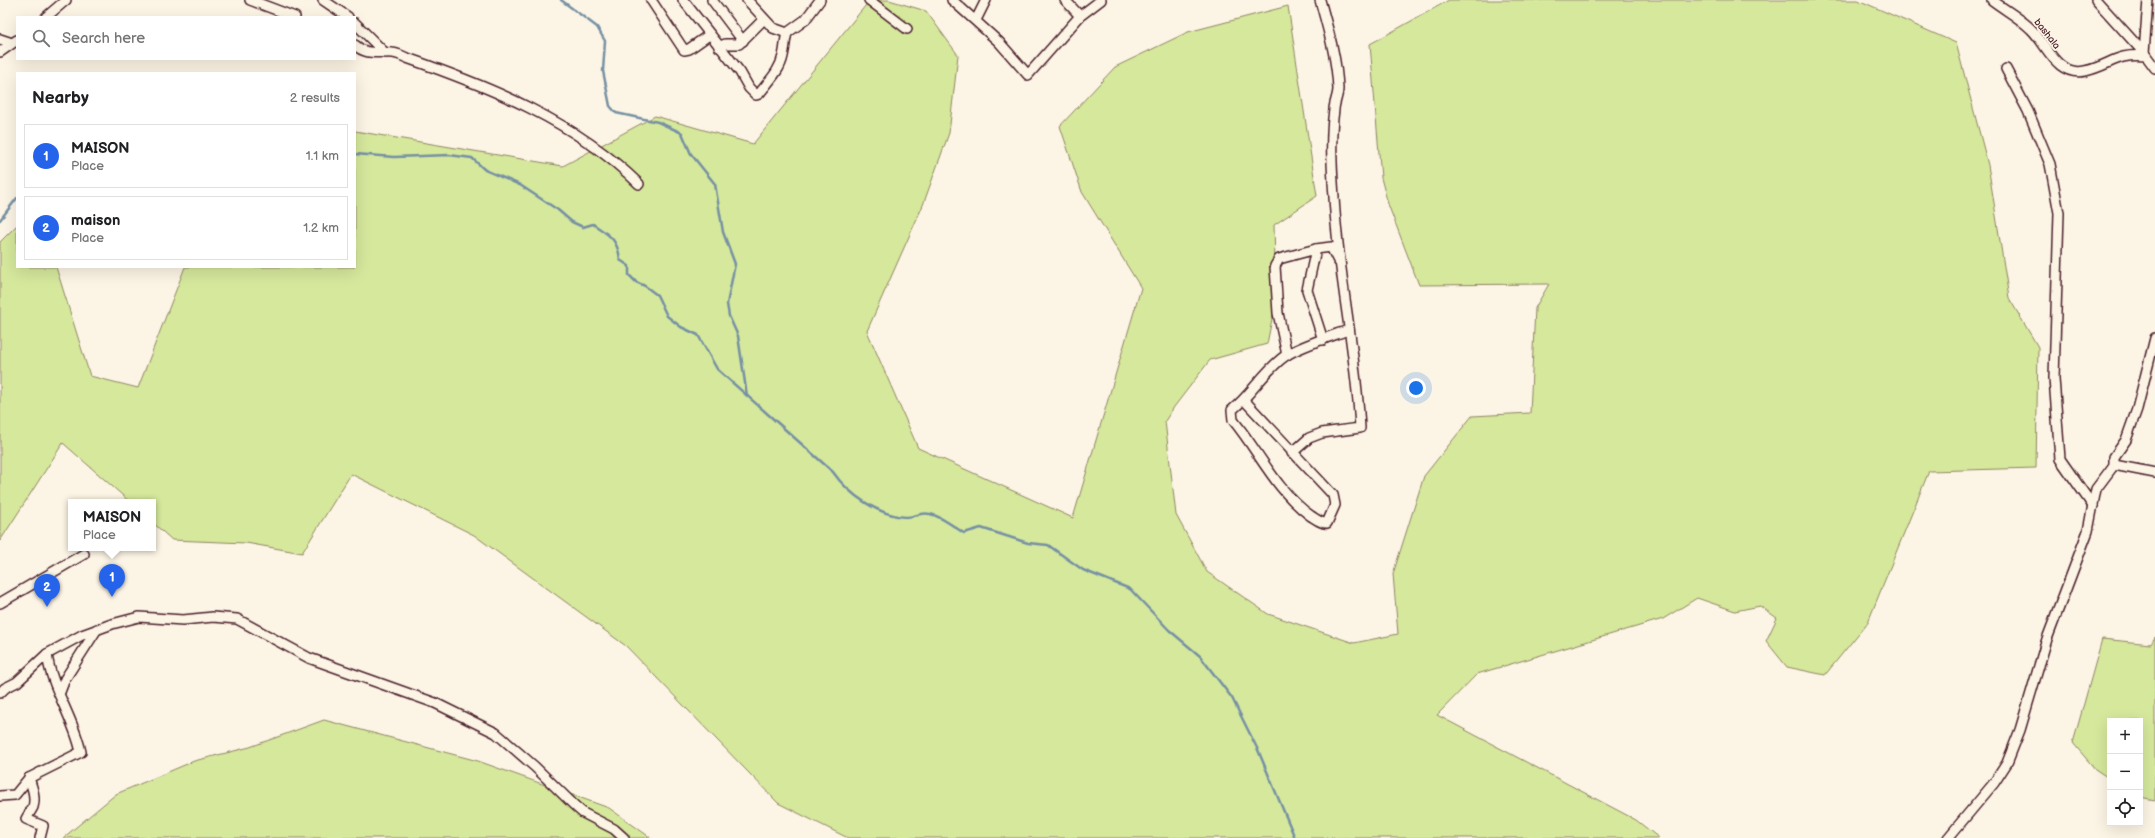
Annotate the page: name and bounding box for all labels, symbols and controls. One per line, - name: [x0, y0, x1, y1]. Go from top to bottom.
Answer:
- search box: [16, 16, 356, 60]
- street label: bashala: [2031, 16, 2063, 52]
- icon: search: [30, 27, 52, 49]
- text: Search here: [62, 29, 145, 48]
- text: Nearby: [32, 88, 89, 108]
- text: 2 results: [290, 90, 340, 106]
- text: MAISON: [71, 139, 130, 158]
- text: 1: [43, 148, 49, 164]
- text: 1.1 km: [306, 148, 339, 164]
- text: Place: [71, 158, 104, 174]
- text: maison: [71, 211, 120, 230]
- text: 2: [42, 220, 50, 236]
- text: 1.2 km: [303, 220, 339, 236]
- text: Place: [71, 230, 104, 246]
- your location: [1406, 378, 1426, 398]
- popup: [68, 499, 156, 551]
- text: MAISON: [83, 508, 141, 527]
- text: Place: [83, 527, 116, 543]
- pin: 1: [99, 564, 125, 597]
- pin: 2: [34, 574, 60, 607]
- map controls: [2107, 718, 2143, 826]
- button: +: [2107, 718, 2143, 754]
- button: −: [2107, 754, 2143, 790]
- button: locate: [2107, 790, 2143, 826]

